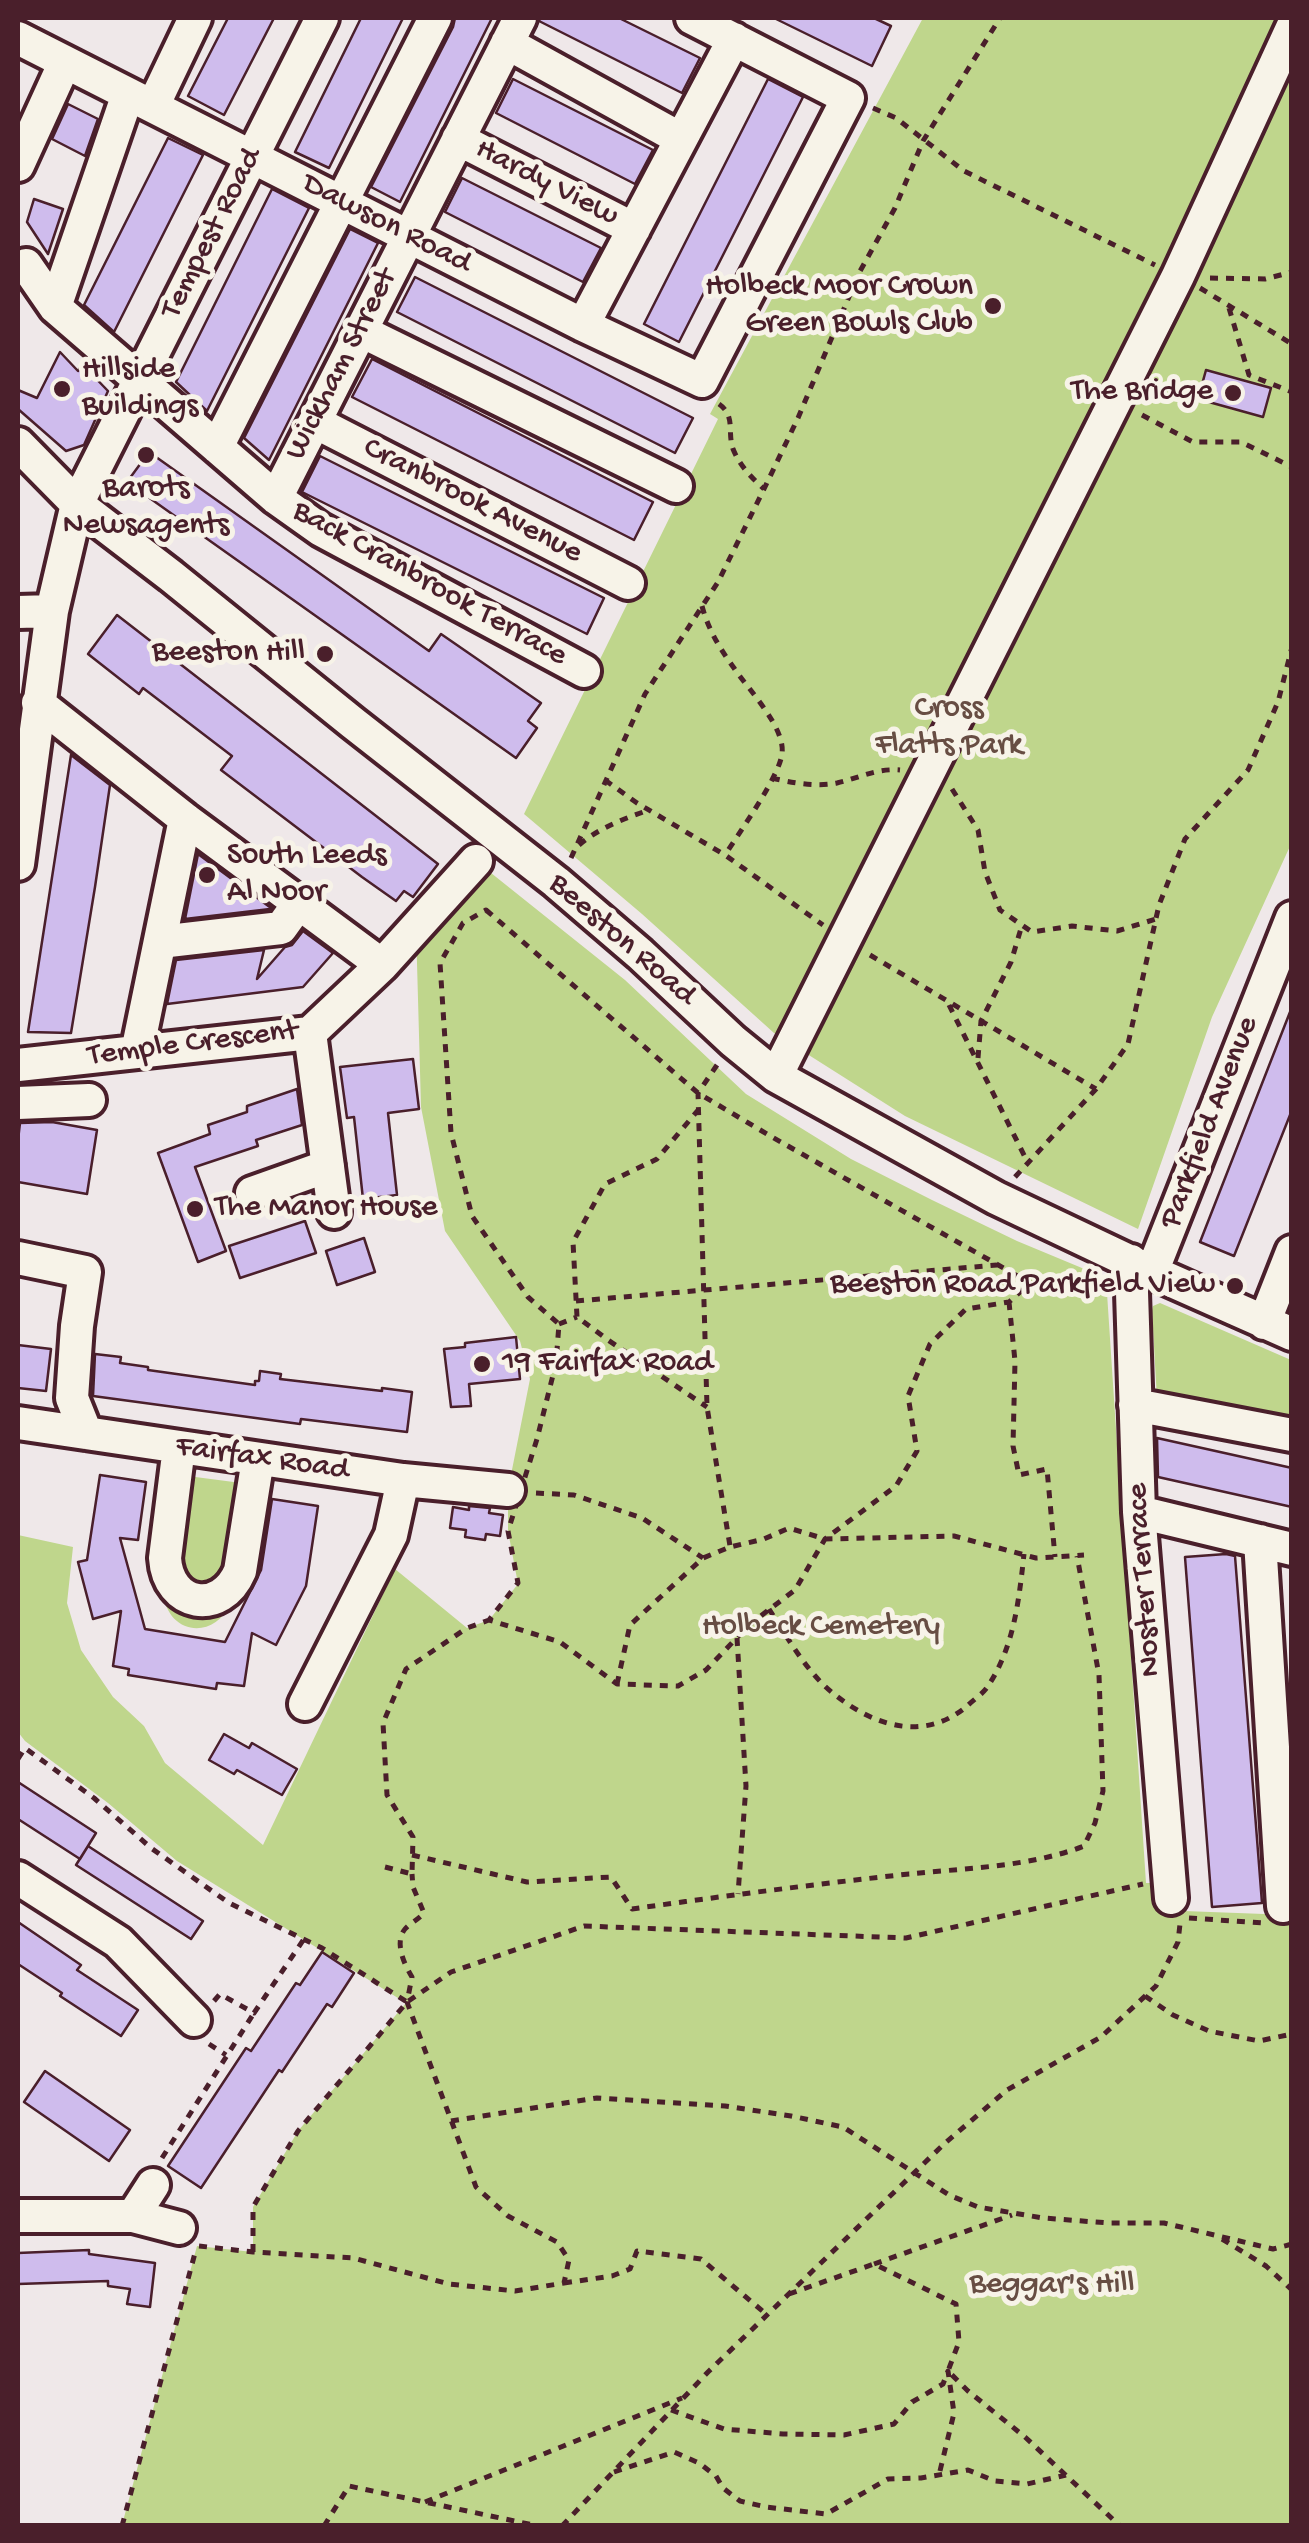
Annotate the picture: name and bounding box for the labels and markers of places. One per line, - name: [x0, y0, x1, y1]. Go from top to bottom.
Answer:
- place label: Holbeck Moor Crown Green Bowls Club: [705, 269, 973, 344]
- marker: Holbeck Moor Crown Green Bowls Club: [982, 295, 1004, 317]
- place label: Hillside Buildings: [82, 352, 198, 427]
- place label: The Bridge: [1071, 374, 1213, 412]
- marker: Hillside Buildings: [51, 378, 73, 400]
- marker: The Bridge: [1222, 382, 1244, 404]
- marker: Barots Newsagents: [135, 444, 157, 466]
- place label: Barots Newsagents: [63, 471, 229, 546]
- place label: Beeston Hill: [152, 635, 305, 673]
- marker: Beeston Hill: [314, 643, 336, 665]
- place label: South Leeds Al Noor: [227, 838, 387, 913]
- marker: South Leeds Al Noor: [196, 864, 218, 886]
- place label: The Manor House: [215, 1190, 437, 1228]
- marker: The Manor House: [184, 1198, 206, 1220]
- place label: Beeston Road Parkfield View: [830, 1267, 1215, 1305]
- marker: Beeston Road Parkfield View: [1224, 1275, 1246, 1297]
- place label: 19 Fairfax Road: [502, 1345, 713, 1383]
- marker: 19 Fairfax Road: [471, 1353, 493, 1375]

